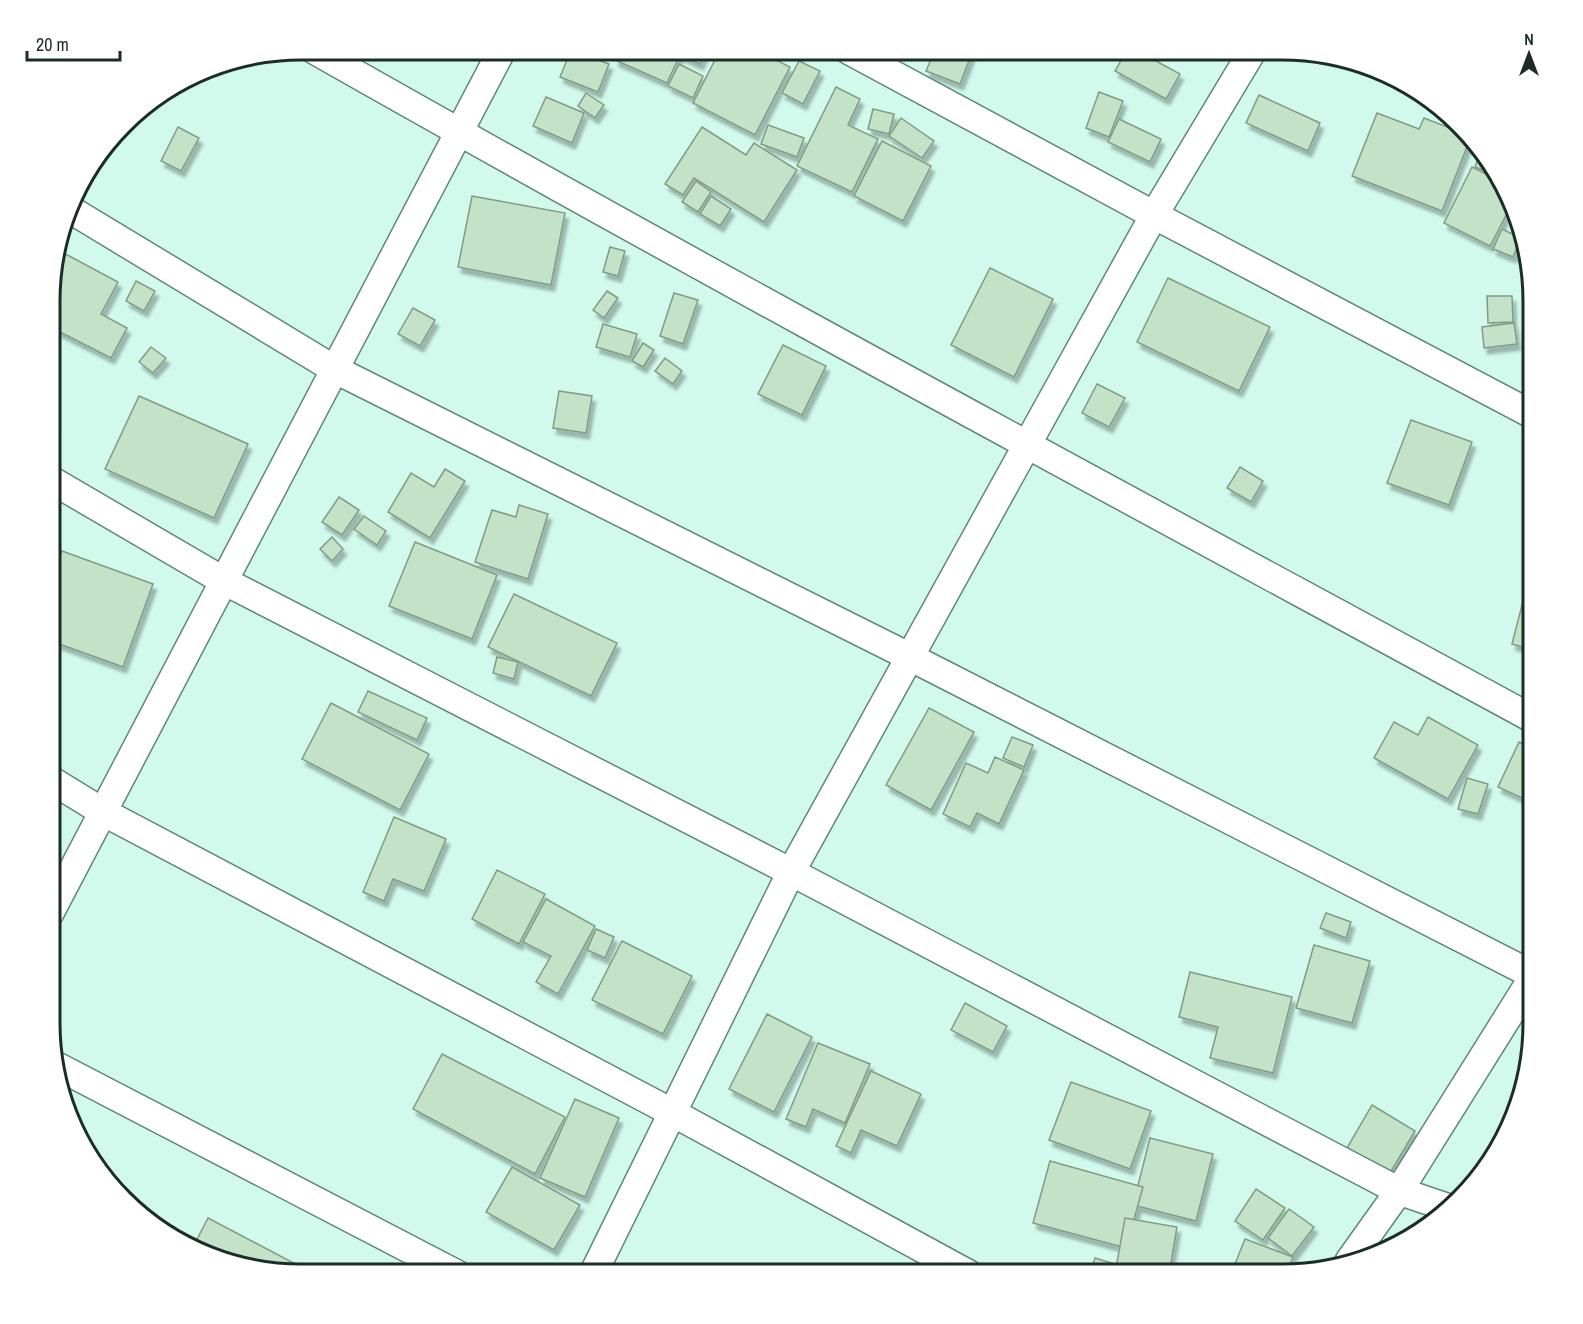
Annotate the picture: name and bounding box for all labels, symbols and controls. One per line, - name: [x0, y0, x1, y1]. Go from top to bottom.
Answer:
- scale bar: [27, 24, 120, 62]
- north arrow: [1499, 24, 1559, 84]
- text: N: [1524, 28, 1534, 50]
- text: 20 m: [36, 32, 69, 57]

